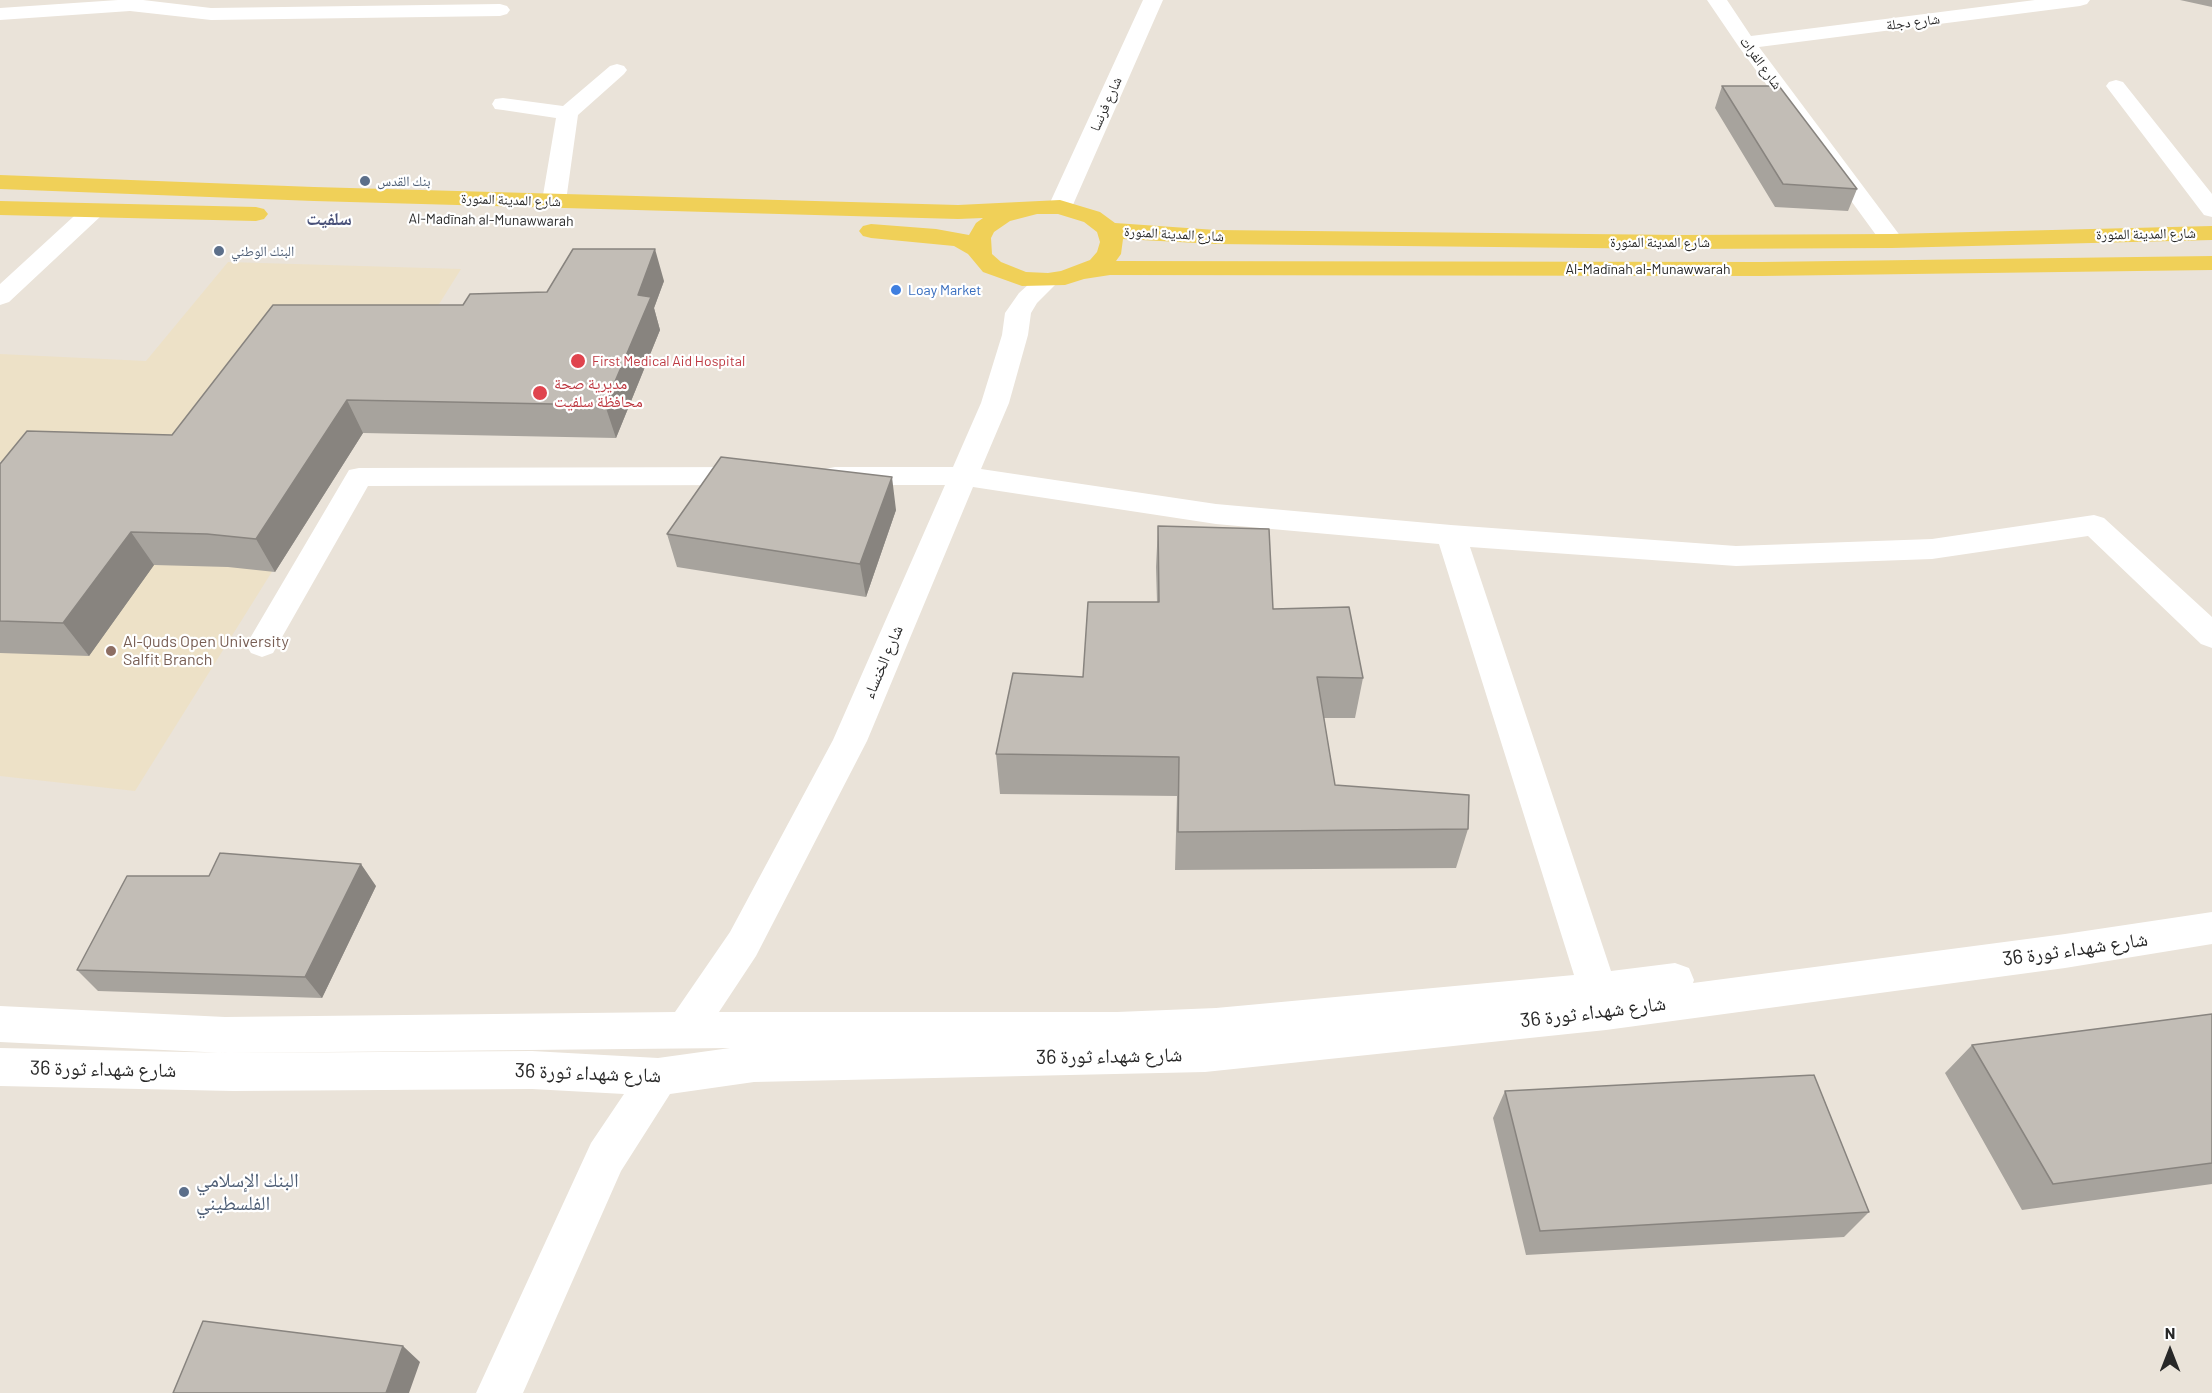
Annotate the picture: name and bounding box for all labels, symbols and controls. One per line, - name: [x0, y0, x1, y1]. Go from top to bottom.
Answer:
- street label: شارع دجلة: [1885, 10, 1941, 34]
- street label: شارع الفرات: [1736, 33, 1786, 93]
- street label: شارع فرنسا: [1087, 74, 1125, 134]
- place label: بنك القدس: [377, 173, 431, 189]
- marker: بنك القدس: [358, 174, 372, 188]
- street label: شارع المدينة المنورة: [461, 190, 561, 210]
- district label: سلفيت: [306, 208, 352, 230]
- street label: Al-Madīnah al-Munawwarah: [408, 210, 574, 230]
- street label: شارع المدينة المنورة: [1124, 223, 1224, 245]
- street label: شارع المدينة المنورة: [2096, 225, 2196, 243]
- street label: شارع المدينة المنورة: [1610, 234, 1710, 250]
- place label: البنك الوطني: [231, 243, 294, 259]
- marker: البنك الوطني: [212, 244, 226, 258]
- street label: Al-Madīnah al-Munawwarah: [1565, 261, 1731, 277]
- place label: Loay Market: [908, 282, 981, 298]
- marker: Loay Market: [889, 283, 903, 297]
- marker: First Medical Aid Hospital: [569, 352, 587, 370]
- place label: First Medical Aid Hospital: [592, 353, 745, 369]
- place label: مديرية صحة محافظة سلفيت: [554, 374, 643, 412]
- marker: مديرية صحة محافظة سلفيت: [531, 384, 549, 402]
- street label: شارع الخنساء: [859, 622, 907, 702]
- place label: Al-Quds Open University Salfit Branch: [123, 632, 289, 670]
- marker: Al-Quds Open University Salfit Branch: [104, 644, 118, 658]
- street label: شارع شهداء ثورة 36: [2001, 927, 2149, 971]
- street label: شارع شهداء ثورة 36: [1519, 991, 1667, 1033]
- street label: شارع شهداء ثورة 36: [1036, 1043, 1182, 1069]
- street label: شارع شهداء ثورة 36: [30, 1056, 176, 1082]
- street label: شارع شهداء ثورة 36: [514, 1058, 662, 1088]
- place label: البنك الإسلامي الفلسطيني: [196, 1168, 299, 1215]
- marker: البنك الإسلامي الفلسطيني: [177, 1185, 191, 1199]
- north arrow: [2140, 1321, 2200, 1381]
- text: N: [2165, 1323, 2175, 1342]

